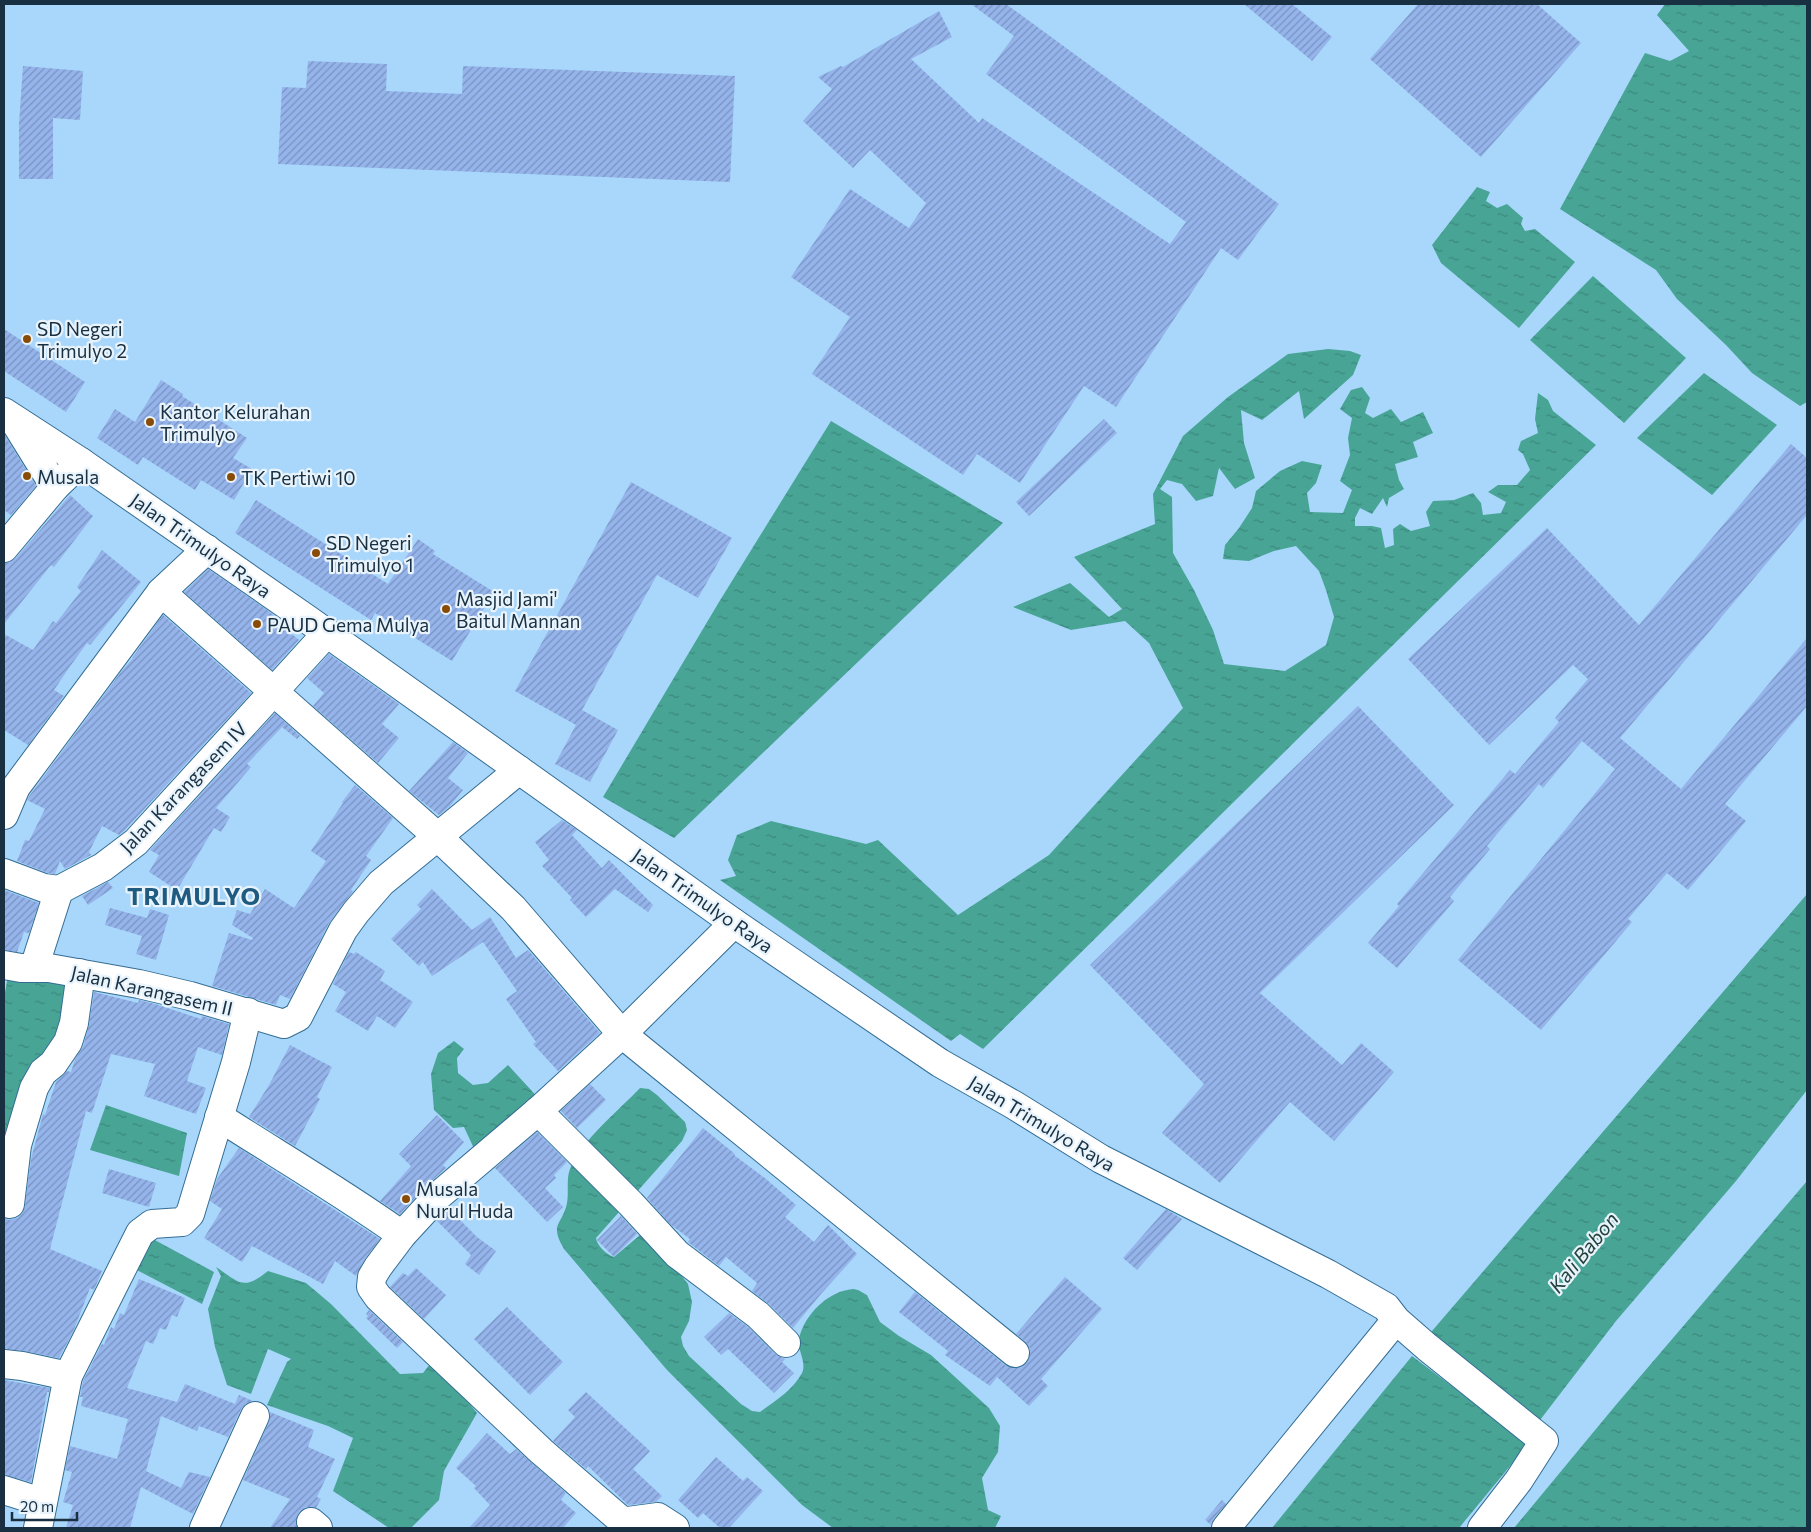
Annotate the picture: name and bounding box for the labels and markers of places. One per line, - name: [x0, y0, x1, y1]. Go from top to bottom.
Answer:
- place label: SD Negeri Trimulyo 2: [37, 317, 127, 362]
- marker: SD Negeri Trimulyo 2: [21, 333, 33, 345]
- place label: Kantor Kelurahan Trimulyo: [160, 400, 310, 445]
- marker: Kantor Kelurahan Trimulyo: [144, 416, 156, 428]
- place label: Musala: [37, 465, 99, 488]
- place label: TK Pertiwi 10: [241, 466, 356, 489]
- marker: Musala: [21, 470, 33, 482]
- marker: TK Pertiwi 10: [225, 471, 237, 483]
- place label: SD Negeri Trimulyo 1: [326, 531, 414, 576]
- marker: SD Negeri Trimulyo 1: [310, 547, 322, 559]
- place label: Masjid Jami' Baitul Mannan: [456, 587, 581, 632]
- marker: Masjid Jami' Baitul Mannan: [440, 603, 452, 615]
- place label: PAUD Gema Mulya: [267, 613, 429, 636]
- marker: PAUD Gema Mulya: [251, 618, 263, 630]
- place label: Musala Nurul Huda: [416, 1177, 513, 1222]
- marker: Musala Nurul Huda: [400, 1193, 412, 1205]

